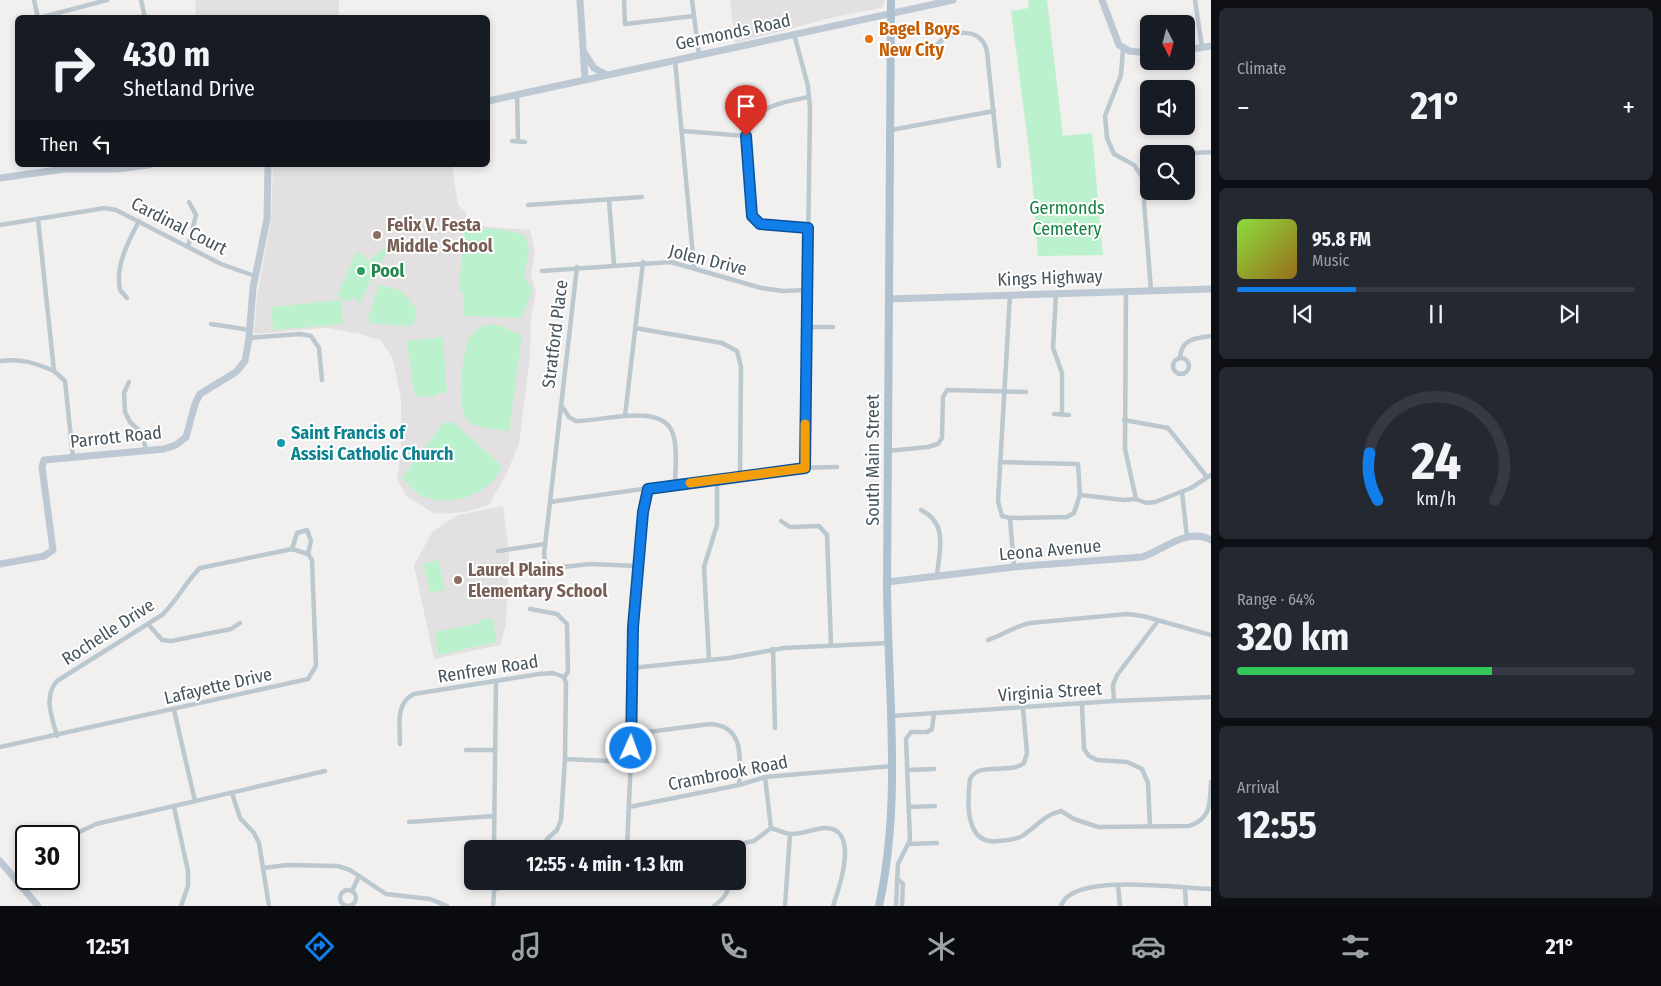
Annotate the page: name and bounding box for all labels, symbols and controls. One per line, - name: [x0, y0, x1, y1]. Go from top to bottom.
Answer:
- street label: Germonds Road: [673, 9, 793, 55]
- north arrow: [1140, 15, 1195, 70]
- map controls: [1140, 15, 1195, 200]
- place label: Bagel Boys New City: [879, 18, 960, 61]
- text: 430 m: [123, 33, 210, 75]
- marker: Bagel Boys New City: [863, 33, 875, 45]
- icon: right: [40, 35, 105, 100]
- text: Climate: [1237, 59, 1286, 78]
- text: Shetland Drive: [123, 75, 255, 102]
- button: sound: [1140, 80, 1195, 135]
- text: 21°: [1411, 83, 1461, 129]
- pin: [725, 85, 767, 136]
- text: −: [1237, 91, 1250, 124]
- text: +: [1622, 91, 1635, 124]
- icon: arrive: [732, 92, 760, 120]
- icon: left: [88, 130, 116, 158]
- text: Then: [40, 133, 78, 156]
- button: search: [1140, 145, 1195, 200]
- street label: Cardinal Court: [127, 192, 231, 260]
- park label: Germonds Cemetery: [1029, 197, 1105, 240]
- place label: Felix V. Festa Middle School: [387, 214, 493, 257]
- text: 95.8 FM: [1312, 228, 1371, 251]
- marker: Felix V. Festa Middle School: [371, 229, 383, 241]
- street label: Jolen Drive: [667, 240, 749, 280]
- text: Music: [1312, 251, 1349, 270]
- place label: Pool: [371, 260, 404, 282]
- marker: Pool: [355, 265, 367, 277]
- street label: Kings Highway: [997, 265, 1103, 291]
- street label: Stratford Place: [537, 279, 573, 389]
- icon: previous: [1289, 300, 1317, 328]
- icon: pause: [1422, 300, 1450, 328]
- icon: next: [1555, 300, 1583, 328]
- street label: South Main Street: [862, 394, 884, 526]
- street label: Parrott Road: [69, 421, 163, 453]
- place label: Saint Francis of Assisi Catholic Church: [290, 422, 454, 465]
- text: 24: [1410, 430, 1461, 493]
- marker: Saint Francis of Assisi Catholic Church: [275, 437, 287, 449]
- text: km/h: [1416, 488, 1456, 510]
- street label: Leona Avenue: [998, 535, 1102, 565]
- place label: Laurel Plains Elementary School: [468, 559, 607, 602]
- marker: Laurel Plains Elementary School: [452, 574, 464, 586]
- text: Range · 64%: [1237, 590, 1315, 609]
- street label: Rochelle Drive: [58, 594, 158, 670]
- text: 320 km: [1237, 614, 1349, 660]
- street label: Renfrew Road: [436, 650, 540, 688]
- street label: Lafayette Drive: [162, 663, 274, 709]
- street label: Virginia Street: [997, 677, 1103, 707]
- position arrow: [604, 721, 656, 773]
- street label: Crambrook Road: [666, 751, 790, 795]
- text: Arrival: [1237, 778, 1279, 797]
- text: 12:55: [1237, 802, 1317, 848]
- speed limit sign: 30: [15, 825, 80, 890]
- text: 12:55 · 4 min · 1.3 km: [526, 853, 684, 876]
- icon: directions: [302, 929, 337, 964]
- icon: music: [509, 929, 544, 964]
- icon: phone: [716, 929, 751, 964]
- icon: climate: [924, 929, 959, 964]
- icon: car: [1131, 929, 1166, 964]
- icon: filters: [1338, 929, 1373, 964]
- text: 12:51: [86, 933, 130, 960]
- text: 21°: [1545, 933, 1575, 960]

